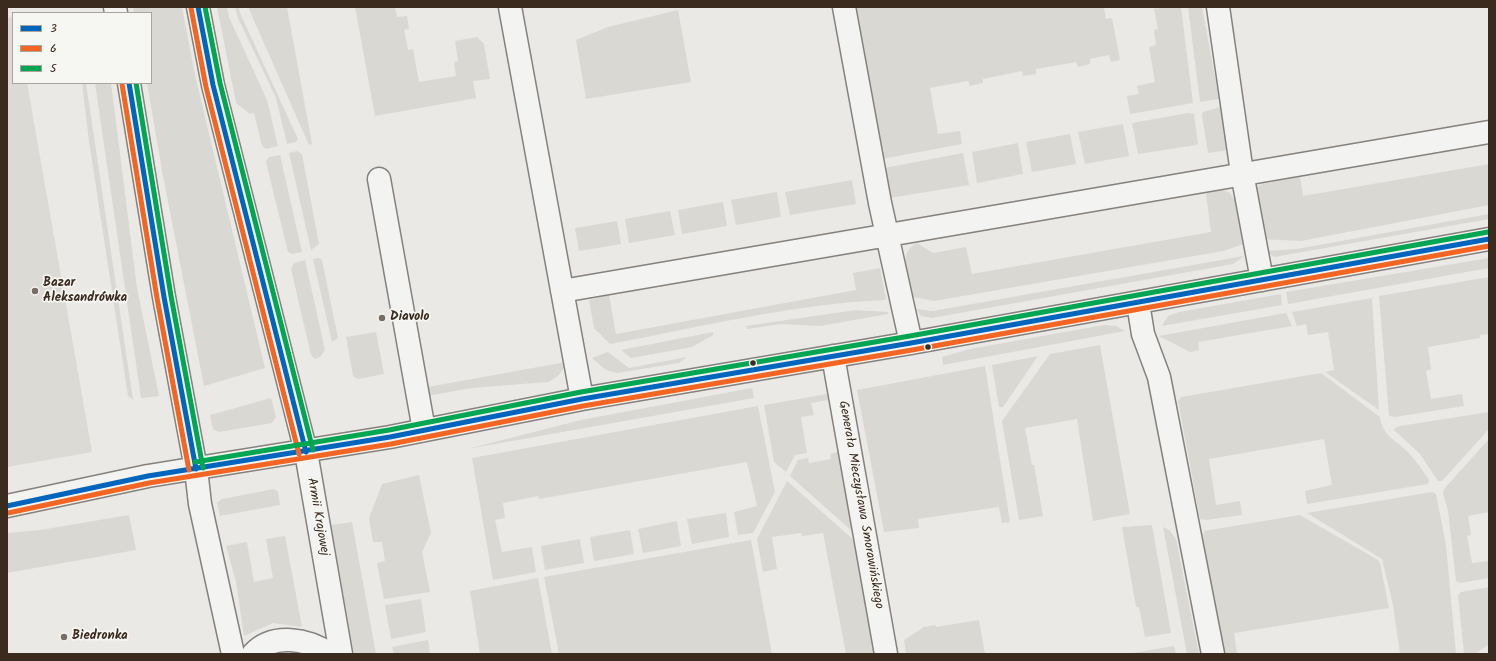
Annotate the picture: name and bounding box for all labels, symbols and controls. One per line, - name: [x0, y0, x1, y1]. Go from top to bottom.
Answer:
- legend: [12, 12, 152, 84]
- text: 3: [50, 19, 57, 38]
- text: 6: [50, 39, 57, 58]
- text: 5: [50, 59, 56, 78]
- place label: Bazar Aleksandrówka: [43, 276, 127, 307]
- marker: Bazar Aleksandrówka: [30, 286, 40, 296]
- place label: Diavolo: [390, 310, 429, 326]
- marker: Diavolo: [377, 313, 387, 323]
- unlabelled marker: [923, 342, 933, 352]
- unlabelled marker: [748, 358, 758, 368]
- street label: Generała Mieczysława Smorawińskiego: [834, 400, 886, 610]
- street label: Armii Krajowej: [302, 477, 332, 557]
- place label: Biedronka: [72, 629, 128, 645]
- marker: Biedronka: [59, 632, 69, 642]

